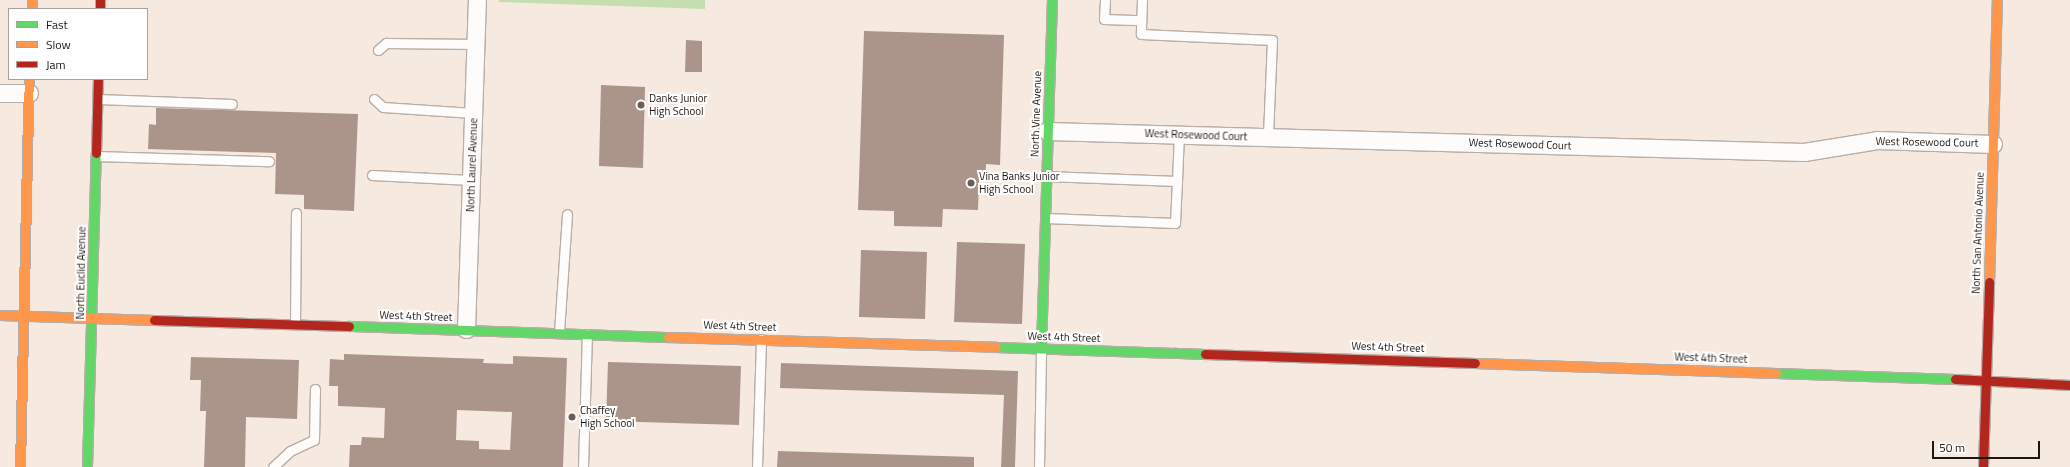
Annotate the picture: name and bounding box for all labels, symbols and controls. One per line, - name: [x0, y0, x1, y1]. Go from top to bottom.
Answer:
- legend: [8, 8, 148, 80]
- text: Fast: [46, 15, 68, 34]
- text: Slow: [46, 35, 71, 54]
- text: Jam: [46, 55, 66, 74]
- street label: North Vine Avenue: [1028, 71, 1044, 157]
- place label: Danks Junior High School: [649, 92, 707, 118]
- marker: Danks Junior High School: [636, 100, 646, 110]
- street label: North Laurel Avenue: [464, 118, 480, 212]
- street label: West Rosewood Court: [1144, 127, 1248, 143]
- street label: West Rosewood Court: [1875, 135, 1979, 149]
- street label: West Rosewood Court: [1468, 136, 1572, 152]
- place label: Vina Banks Junior High School: [979, 170, 1060, 196]
- street label: North San Antonio Avenue: [1969, 172, 1987, 294]
- marker: Vina Banks Junior High School: [966, 178, 976, 188]
- street label: North Euclid Avenue: [74, 226, 88, 320]
- street label: West 4th Street: [379, 308, 453, 324]
- street label: West 4th Street: [703, 318, 777, 334]
- street label: West 4th Street: [1027, 329, 1101, 345]
- street label: West 4th Street: [1351, 339, 1425, 355]
- street label: West 4th Street: [1674, 350, 1748, 366]
- place label: Chaffey High School: [580, 404, 635, 430]
- marker: Chaffey High School: [567, 412, 577, 422]
- scale bar: [1934, 433, 2042, 459]
- text: 50 m: [1939, 438, 1965, 457]

